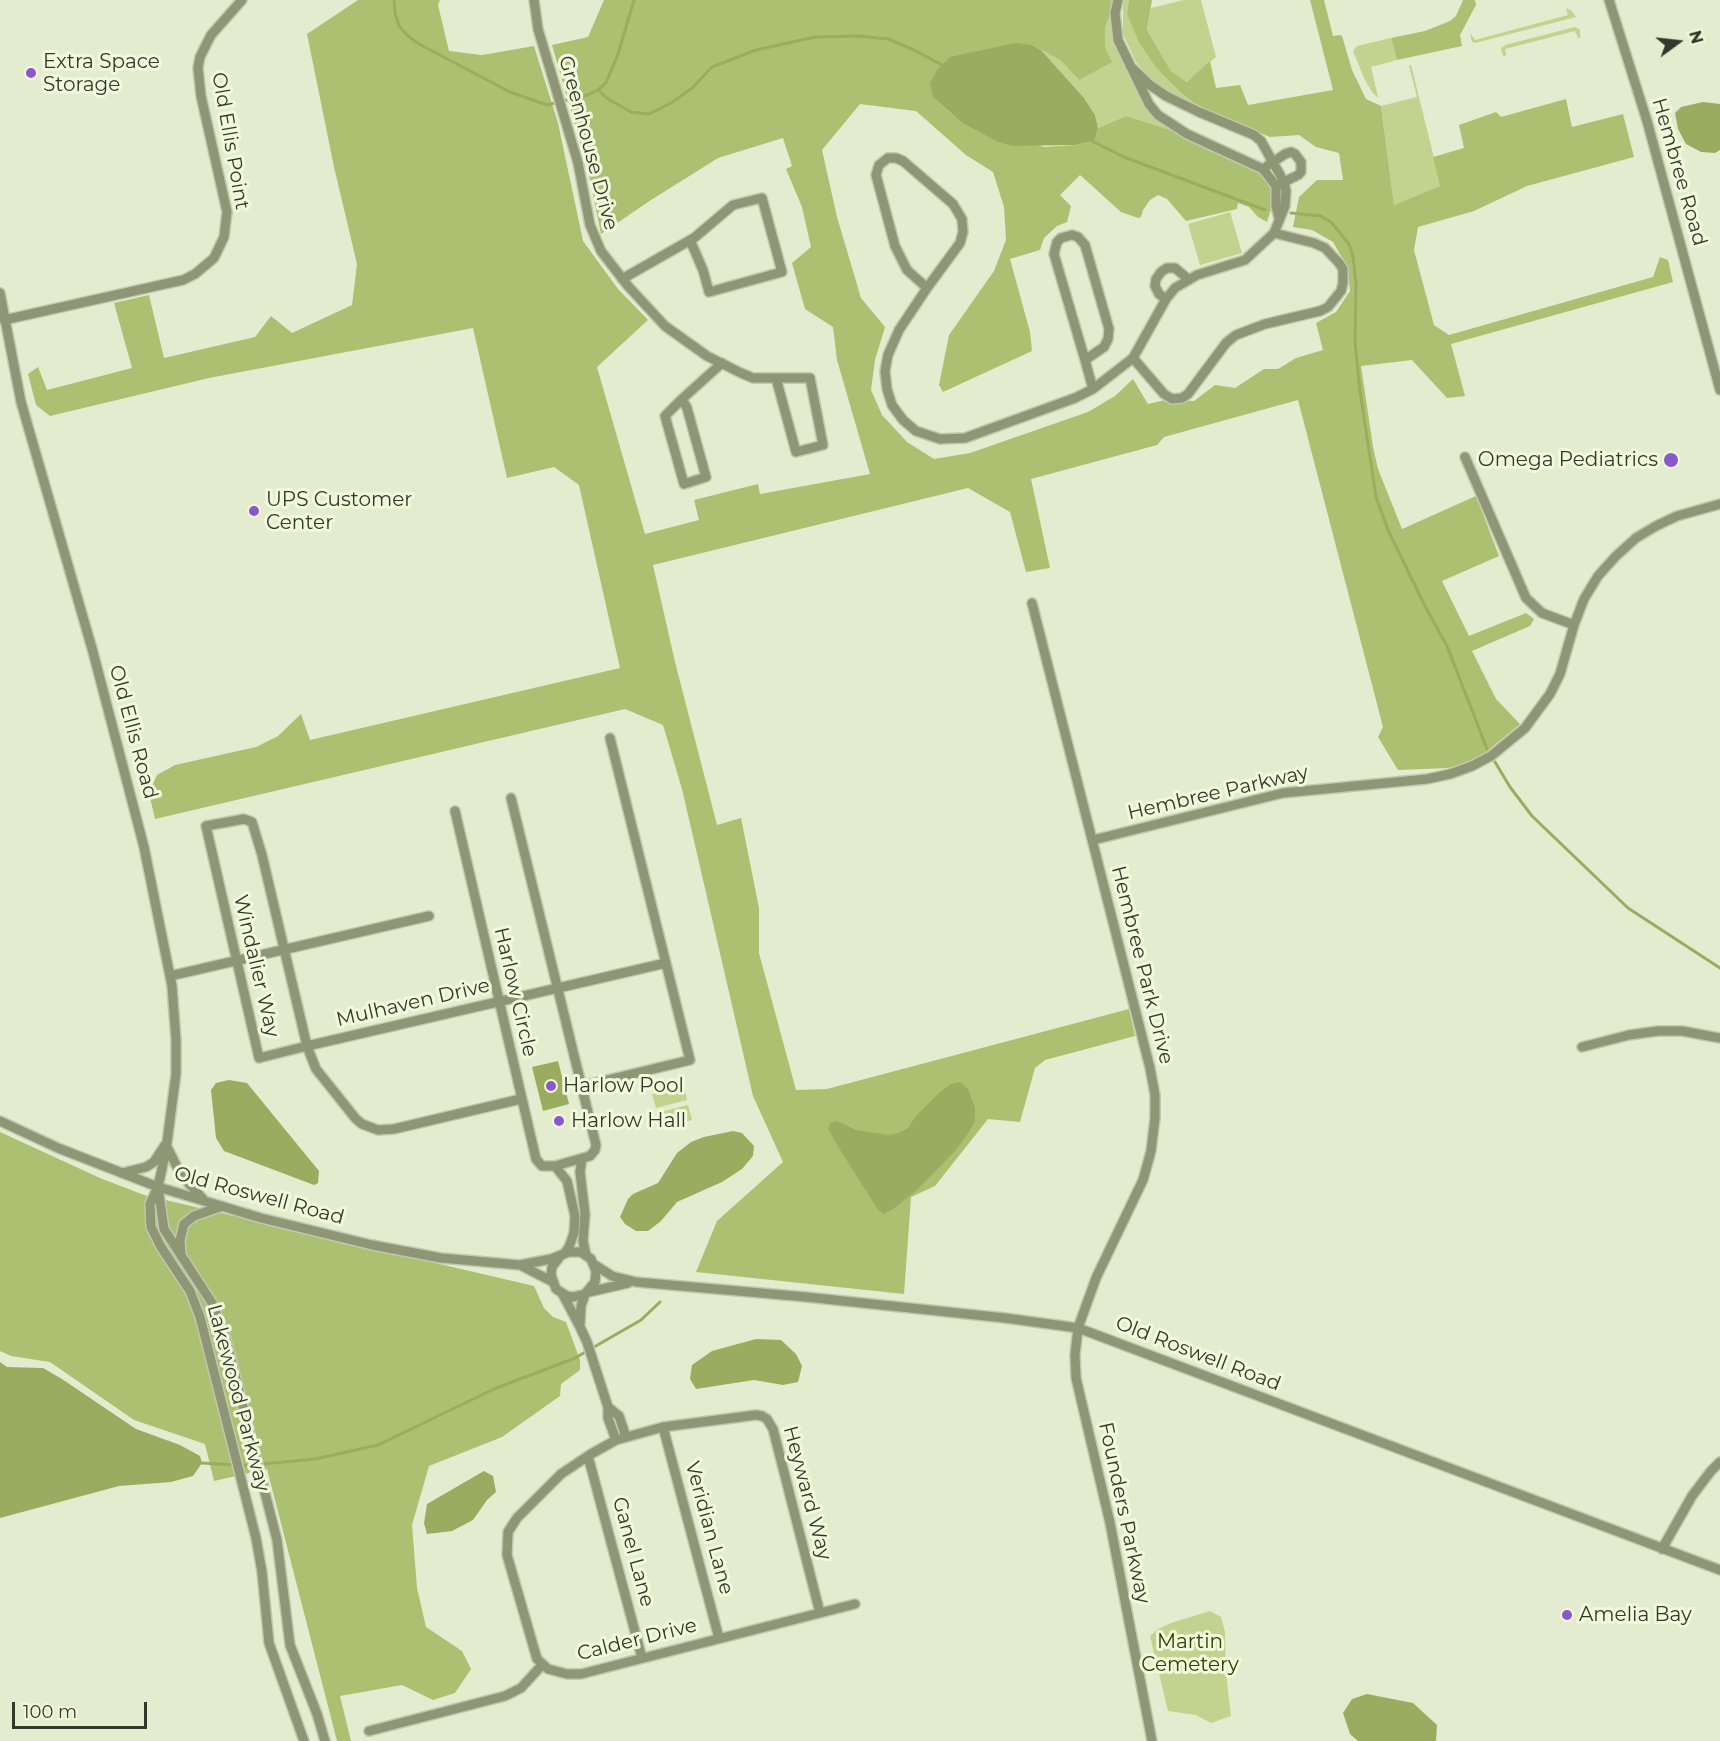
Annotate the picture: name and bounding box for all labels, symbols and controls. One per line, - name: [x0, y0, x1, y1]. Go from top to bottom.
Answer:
- north arrow: [1648, 12, 1708, 72]
- text: N: [1685, 29, 1707, 46]
- place label: Extra Space Storage: [43, 50, 160, 97]
- street label: Greenhouse Drive: [553, 53, 623, 233]
- marker: Extra Space Storage: [24, 66, 38, 80]
- street label: Old Ellis Point: [206, 70, 254, 212]
- street label: Hembree Road: [1646, 95, 1712, 249]
- place label: Omega Pediatrics: [1478, 448, 1658, 472]
- marker: Omega Pediatrics: [1662, 451, 1680, 469]
- place label: UPS Customer Center: [266, 488, 412, 535]
- marker: UPS Customer Center: [247, 504, 261, 518]
- street label: Old Ellis Road: [104, 662, 162, 802]
- street label: Hembree Parkway: [1125, 761, 1311, 825]
- street label: Hembree Park Drive: [1106, 863, 1178, 1067]
- street label: Windalier Way: [228, 892, 284, 1040]
- street label: Harlow Circle: [488, 925, 542, 1059]
- street label: Mulhaven Drive: [334, 974, 492, 1032]
- place label: Harlow Pool: [563, 1074, 684, 1098]
- marker: Harlow Pool: [544, 1079, 558, 1093]
- place label: Harlow Hall: [571, 1109, 686, 1133]
- marker: Harlow Hall: [552, 1114, 566, 1128]
- street label: Old Roswell Road: [171, 1162, 347, 1230]
- street label: Lakewood Parkway: [201, 1302, 275, 1494]
- street label: Old Roswell Road: [1112, 1311, 1284, 1397]
- street label: Founders Parkway: [1093, 1420, 1155, 1606]
- street label: Heyward Way: [778, 1423, 836, 1563]
- street label: Veridian Lane: [680, 1459, 738, 1597]
- street label: Ganel Lane: [607, 1494, 659, 1610]
- place label: Amelia Bay: [1579, 1603, 1692, 1627]
- marker: Amelia Bay: [1560, 1608, 1574, 1622]
- street label: Calder Drive: [575, 1614, 699, 1666]
- park label: Martin Cemetery: [1141, 1630, 1239, 1677]
- scale bar: [15, 1690, 150, 1728]
- text: 100 m: [23, 1701, 77, 1723]

